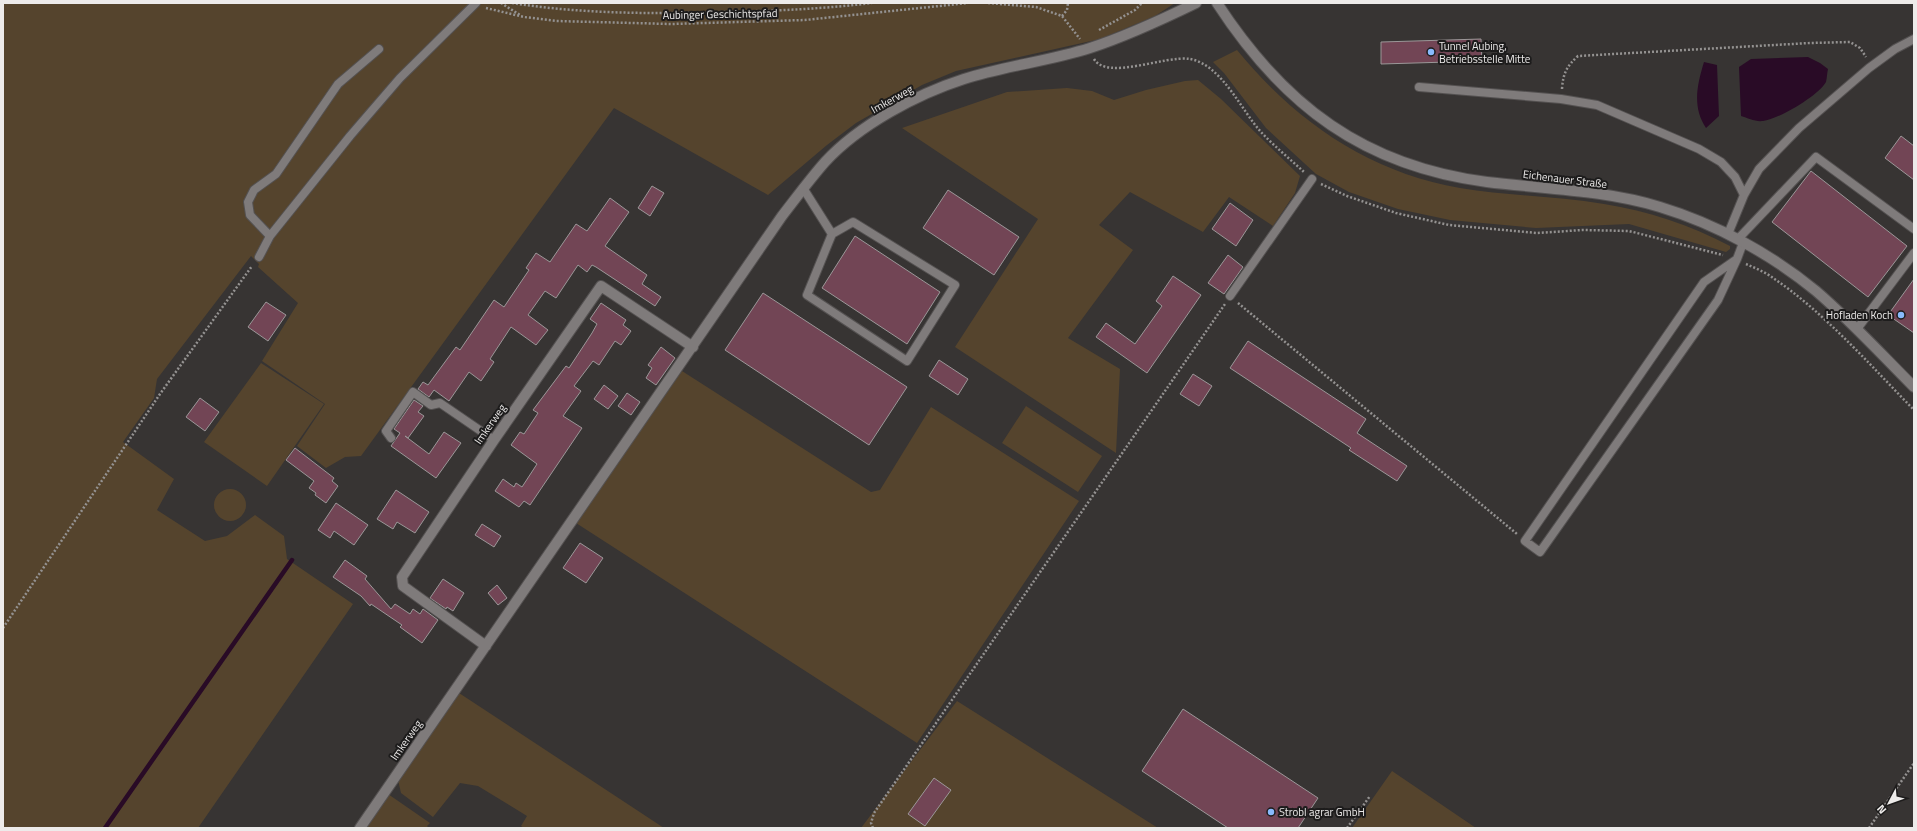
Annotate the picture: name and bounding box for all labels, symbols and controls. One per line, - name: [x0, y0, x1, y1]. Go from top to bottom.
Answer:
- street label: Aubinger Geschichtspfad: [662, 5, 778, 23]
- place label: Tunnel Aubing, Betriebsstelle Mitte: [1439, 38, 1531, 67]
- marker: Tunnel Aubing, Betriebsstelle Mitte: [1426, 47, 1436, 57]
- street label: Imkerweg: [868, 81, 916, 117]
- street label: Eichenauer Straße: [1522, 166, 1608, 192]
- place label: Hofladen Koch: [1826, 307, 1893, 323]
- marker: Hofladen Koch: [1896, 310, 1906, 320]
- street label: Imkerweg: [470, 400, 510, 447]
- street label: Imkerweg: [386, 716, 426, 763]
- north arrow: [1869, 783, 1909, 823]
- text: N: [1873, 801, 1890, 818]
- place label: Strobl agrar GmbH: [1279, 804, 1365, 820]
- marker: Strobl agrar GmbH: [1266, 807, 1276, 817]

